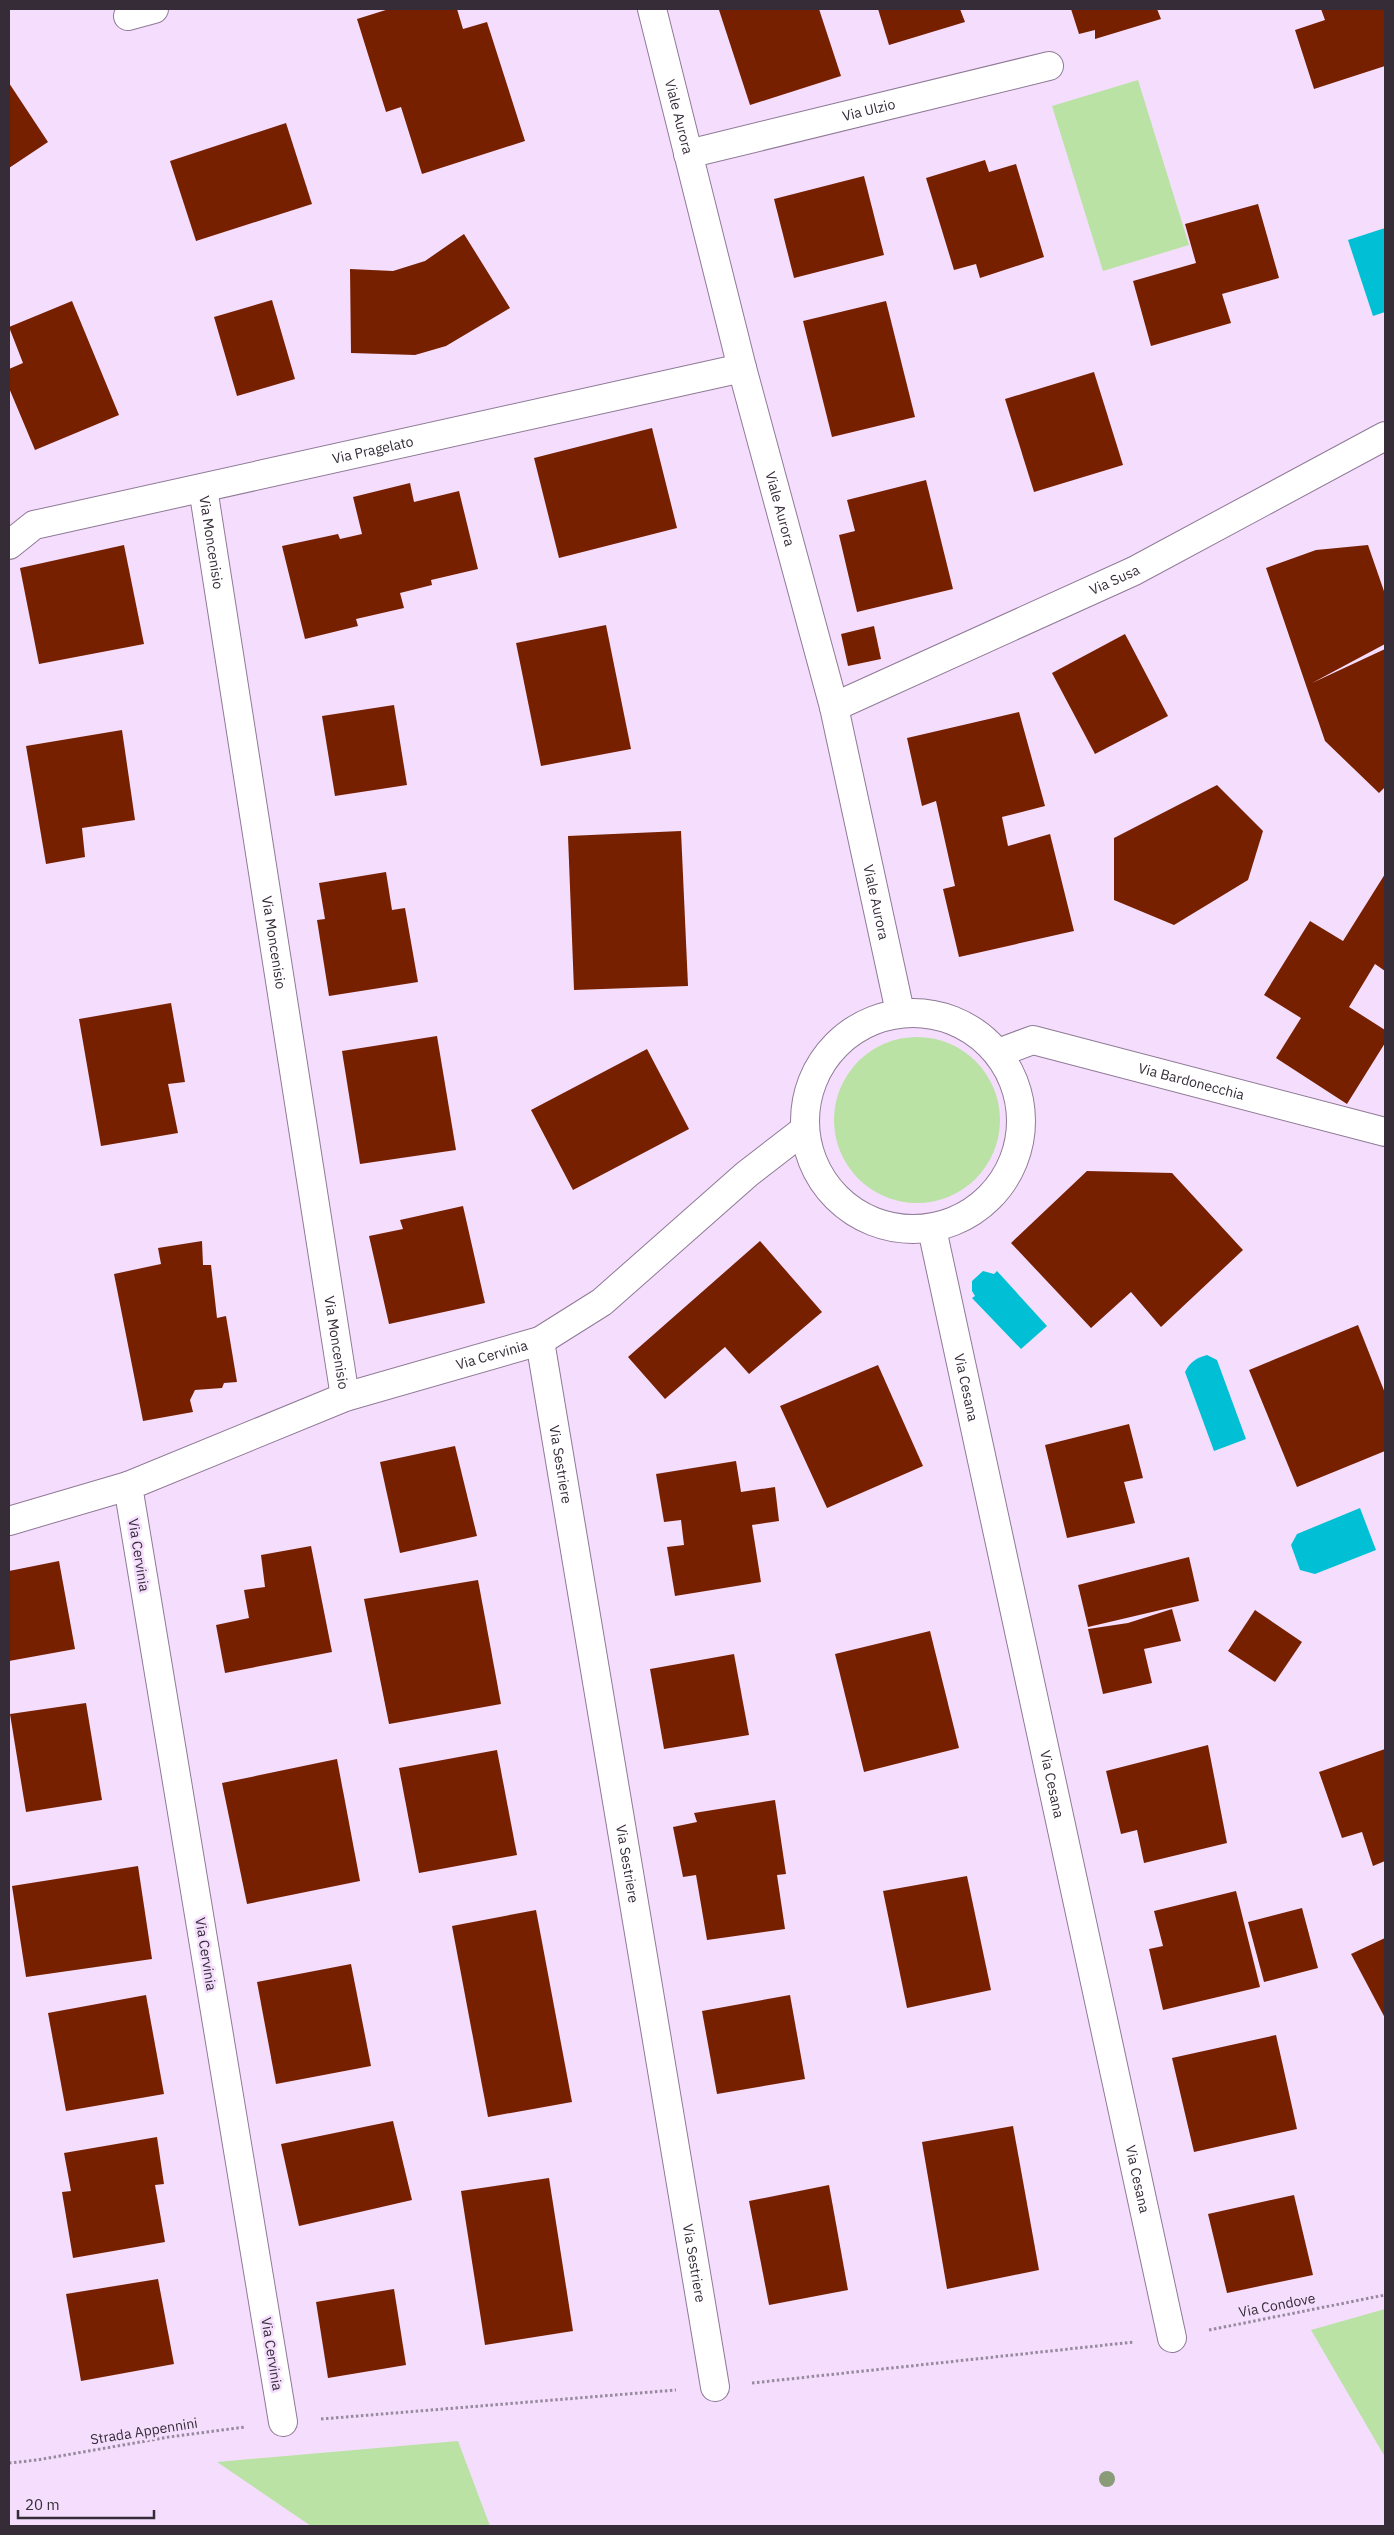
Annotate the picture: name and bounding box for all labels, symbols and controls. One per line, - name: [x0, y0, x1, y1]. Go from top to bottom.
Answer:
- street label: Viale Aurora: [661, 77, 697, 157]
- street label: Via Ulzio: [840, 95, 897, 125]
- street label: Via Pragelato: [330, 432, 415, 468]
- street label: Viale Aurora: [761, 469, 799, 549]
- street label: Via Moncenisio: [195, 494, 228, 590]
- street label: Via Susa: [1087, 560, 1143, 599]
- street label: Viale Aurora: [859, 863, 893, 942]
- street label: Via Moncenisio: [258, 895, 290, 991]
- street label: Via Bardonecchia: [1136, 1059, 1247, 1104]
- street label: Via Moncenisio: [320, 1295, 353, 1391]
- street label: Via Cervinia: [454, 1336, 530, 1374]
- street label: Via Cesana: [950, 1352, 982, 1423]
- street label: Via Sestriere: [545, 1424, 576, 1505]
- street label: Via Cervinia: [124, 1517, 154, 1593]
- street label: Via Cesana: [1036, 1749, 1068, 1820]
- street label: Via Sestriere: [612, 1823, 643, 1905]
- street label: Via Cervinia: [191, 1916, 221, 1992]
- street label: Via Cesana: [1122, 2143, 1154, 2215]
- street label: Via Sestriere: [679, 2223, 710, 2304]
- street label: Via Condove: [1237, 2289, 1317, 2321]
- street label: Via Cervinia: [257, 2316, 287, 2392]
- street label: Strada Appennini: [89, 2414, 199, 2448]
- scale bar: [18, 2488, 154, 2520]
- text: 20 m: [25, 2495, 60, 2514]

